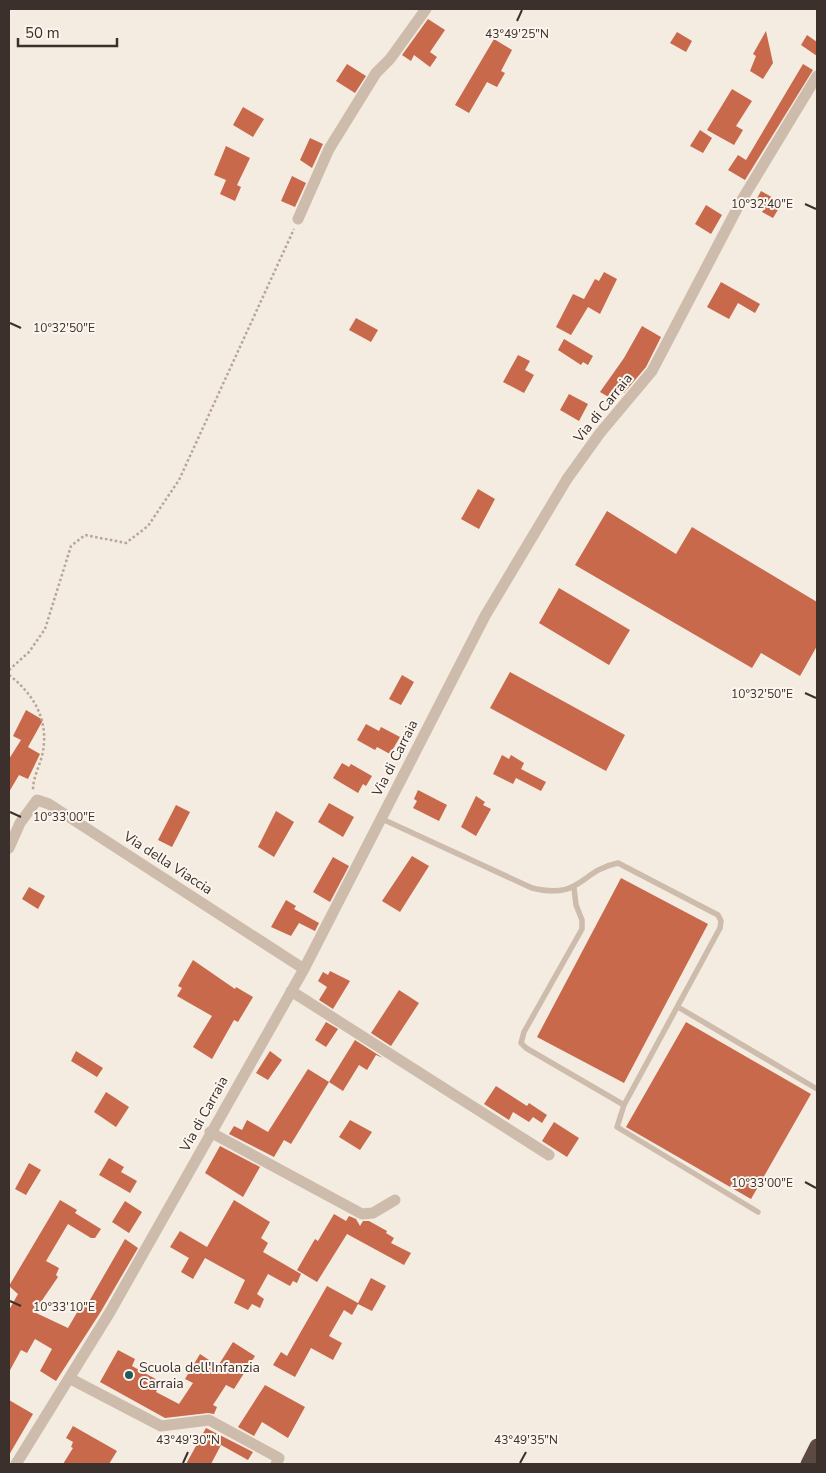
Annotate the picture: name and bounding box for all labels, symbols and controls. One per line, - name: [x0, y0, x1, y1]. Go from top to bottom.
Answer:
- scale bar: [18, 15, 116, 47]
- text: 50 m: [25, 23, 60, 43]
- text: 43°49'25"N: [485, 26, 549, 42]
- text: 10°32'40"E: [731, 196, 793, 212]
- text: 10°32'50"E: [33, 320, 95, 336]
- street label: Via di Carraia: [569, 370, 637, 447]
- text: 10°32'50"E: [731, 686, 793, 702]
- street label: Via di Carraia: [367, 716, 422, 800]
- text: 10°33'00"E: [33, 809, 95, 825]
- street label: Via della Viaccia: [119, 827, 216, 899]
- street label: Via di Carraia: [175, 1073, 233, 1156]
- text: 10°33'00"E: [731, 1175, 793, 1191]
- text: 10°33'10"E: [33, 1299, 95, 1315]
- place label: Scuola dell'Infanzia Carraia: [139, 1358, 260, 1393]
- marker: Scuola dell'Infanzia Carraia: [123, 1369, 135, 1381]
- text: 43°49'30"N: [156, 1432, 220, 1448]
- text: 43°49'35"N: [494, 1432, 558, 1448]

